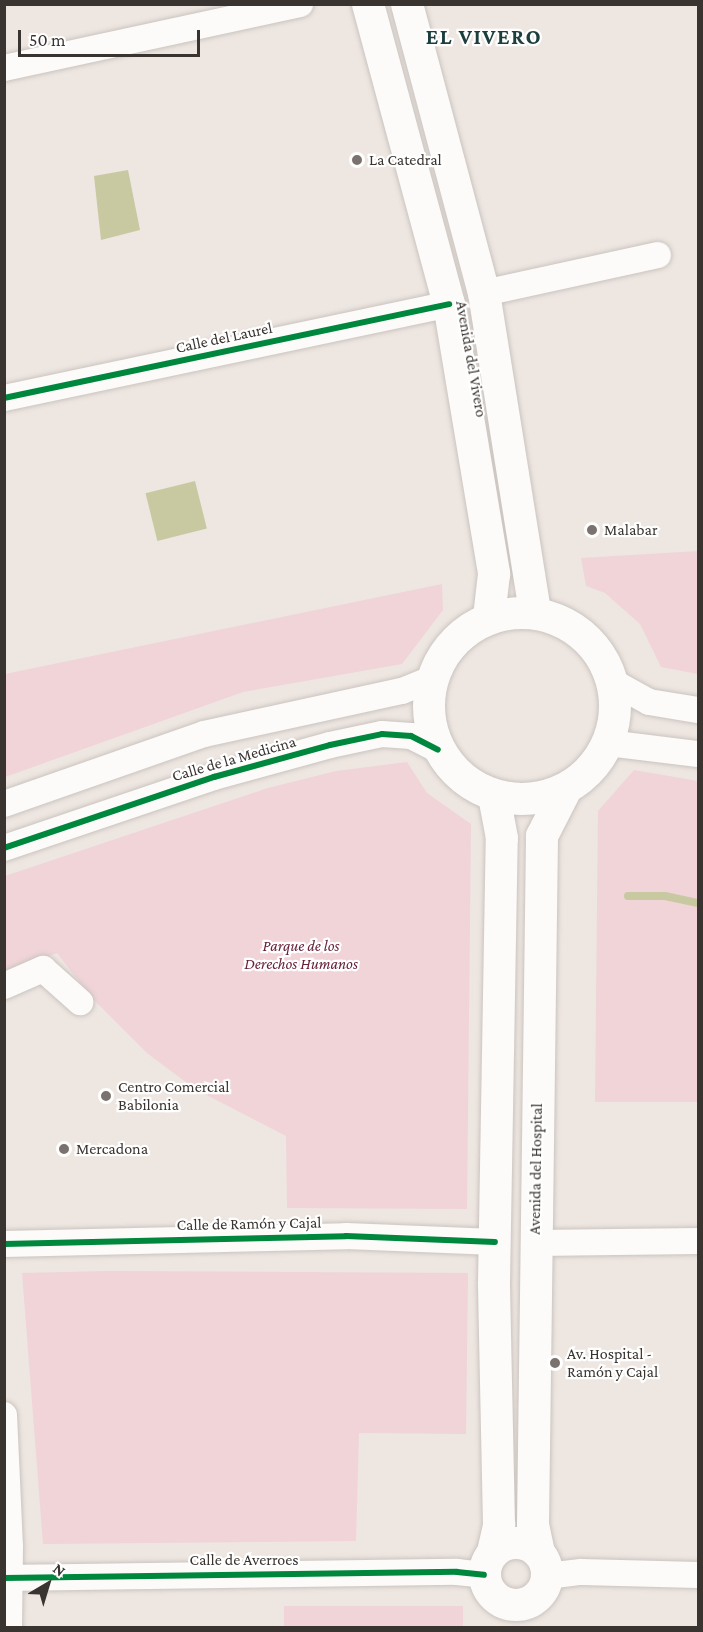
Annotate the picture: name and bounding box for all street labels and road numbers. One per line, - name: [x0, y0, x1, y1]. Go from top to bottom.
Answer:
- street label: Avenida del Vivero: [451, 299, 491, 419]
- street label: Calle del Laurel: [174, 318, 274, 358]
- street label: Calle de la Medicina: [170, 732, 298, 786]
- street label: Avenida del Hospital: [525, 1103, 547, 1235]
- street label: Calle de Ramón y Cajal: [176, 1213, 322, 1235]
- street label: Calle de Averroes: [190, 1550, 298, 1570]

